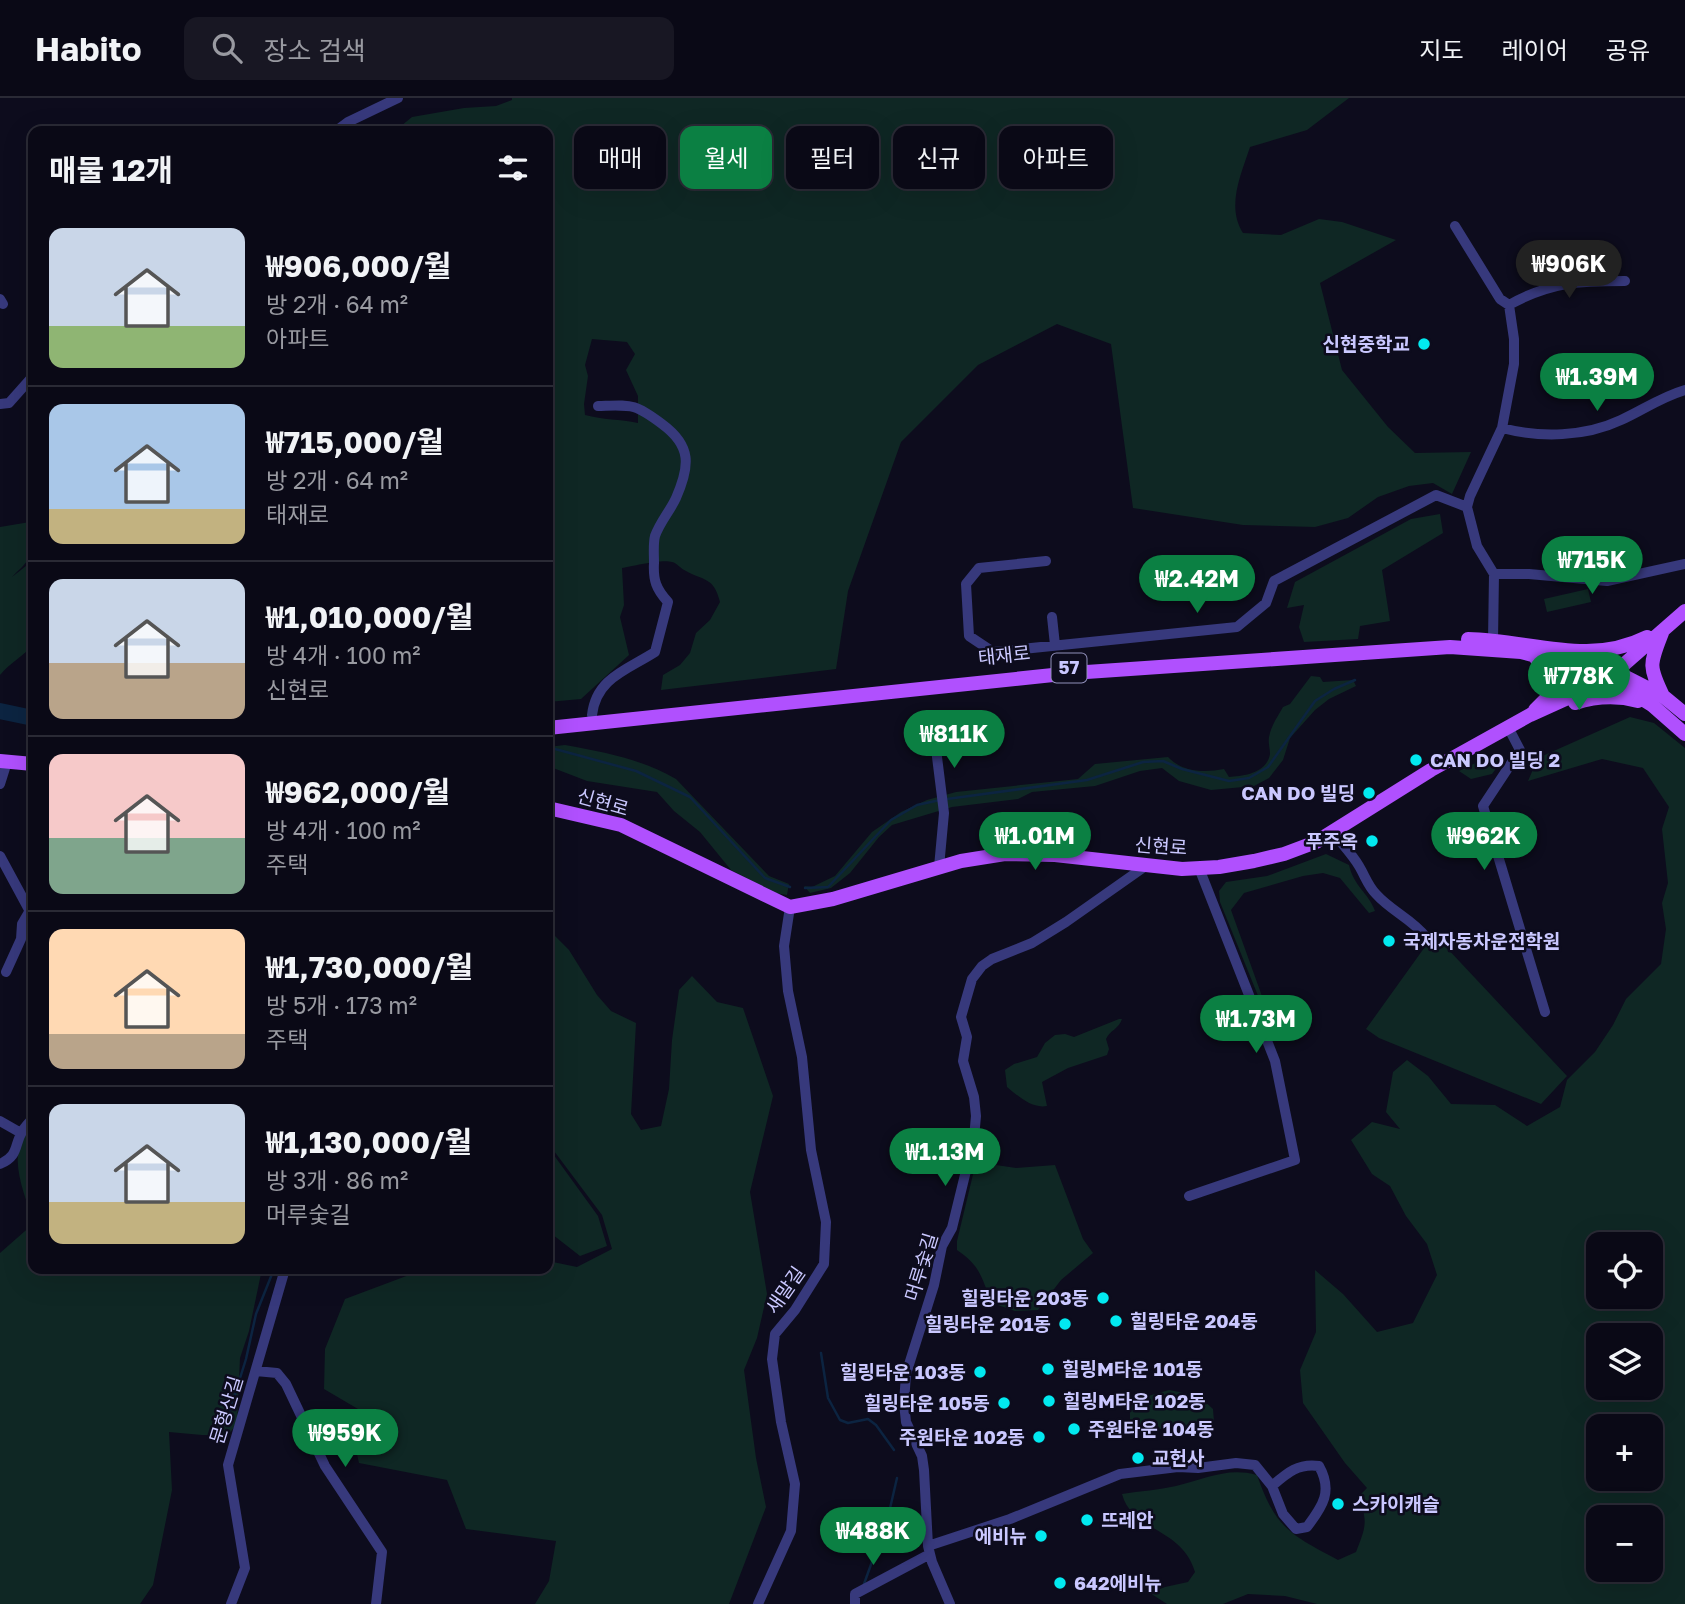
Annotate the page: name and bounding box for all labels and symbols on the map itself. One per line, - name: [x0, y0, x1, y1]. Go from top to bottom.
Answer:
- pin: ₩906K: [1520, 240, 1618, 300]
- place label: 신현중학교: [1323, 332, 1410, 355]
- marker: 신현중학교: [1416, 336, 1432, 352]
- pin: ₩1.39M: [1540, 354, 1654, 413]
- pin: ₩715K: [1543, 536, 1641, 596]
- pin: ₩2.42M: [1140, 556, 1254, 615]
- street label: 태재로: [977, 640, 1031, 669]
- pin: ₩778K: [1530, 652, 1628, 712]
- road number: 57: [1052, 654, 1086, 682]
- pin: ₩811K: [905, 710, 1003, 770]
- place label: CAN DO 빌딩 2: [1430, 748, 1560, 771]
- marker: CAN DO 빌딩 2: [1408, 752, 1424, 768]
- place label: CAN DO 빌딩: [1241, 781, 1355, 804]
- street label: 신현로: [575, 783, 632, 820]
- marker: CAN DO 빌딩: [1361, 785, 1377, 801]
- pin: ₩1.01M: [978, 812, 1092, 872]
- pin: ₩962K: [1435, 812, 1533, 872]
- place label: 푸주옥: [1306, 829, 1358, 852]
- street label: 신현로: [1134, 832, 1188, 859]
- marker: 푸주옥: [1364, 833, 1380, 849]
- place label: 국제자동차운전학원: [1403, 929, 1560, 952]
- marker: 국제자동차운전학원: [1381, 933, 1397, 949]
- pin: ₩1.73M: [1199, 996, 1313, 1055]
- pin: ₩1.13M: [888, 1128, 1002, 1188]
- street label: 머루숯길: [899, 1230, 942, 1304]
- street label: 새말길: [760, 1262, 809, 1318]
- place label: 힐링타운 203동: [961, 1286, 1089, 1309]
- marker: 힐링타운 203동: [1095, 1290, 1111, 1306]
- place label: 힐링타운 204동: [1130, 1309, 1258, 1332]
- place label: 힐링타운 201동: [925, 1312, 1051, 1335]
- marker: 힐링타운 204동: [1108, 1313, 1124, 1329]
- marker: 힐링타운 201동: [1057, 1316, 1073, 1332]
- place label: 힐링M타운 101동: [1062, 1357, 1203, 1380]
- place label: 힐링타운 103동: [840, 1360, 966, 1383]
- marker: 힐링M타운 101동: [1040, 1361, 1056, 1377]
- marker: 힐링타운 103동: [972, 1364, 988, 1380]
- street label: 문형산길: [204, 1373, 247, 1447]
- place label: 힐링M타운 102동: [1063, 1389, 1206, 1412]
- place label: 힐링타운 105동: [864, 1391, 990, 1414]
- marker: 힐링M타운 102동: [1041, 1393, 1057, 1409]
- marker: 힐링타운 105동: [996, 1395, 1012, 1411]
- pin: ₩959K: [296, 1410, 394, 1469]
- place label: 주원타운 104동: [1088, 1417, 1214, 1440]
- marker: 주원타운 104동: [1066, 1421, 1082, 1437]
- place label: 주원타운 102동: [899, 1425, 1025, 1448]
- marker: 주원타운 102동: [1031, 1429, 1047, 1445]
- place label: 교헌사: [1152, 1446, 1205, 1469]
- marker: 교헌사: [1130, 1450, 1146, 1466]
- place label: 스카이캐슬: [1352, 1492, 1439, 1515]
- marker: 스카이캐슬: [1330, 1496, 1346, 1512]
- pin: ₩488K: [824, 1508, 922, 1567]
- place label: 뜨레안: [1101, 1508, 1154, 1531]
- marker: 뜨레안: [1079, 1512, 1095, 1528]
- place label: 에비뉴: [975, 1524, 1027, 1547]
- marker: 에비뉴: [1033, 1528, 1049, 1544]
- place label: 642에비뉴: [1074, 1571, 1162, 1594]
- marker: 642에비뉴: [1052, 1575, 1068, 1591]

